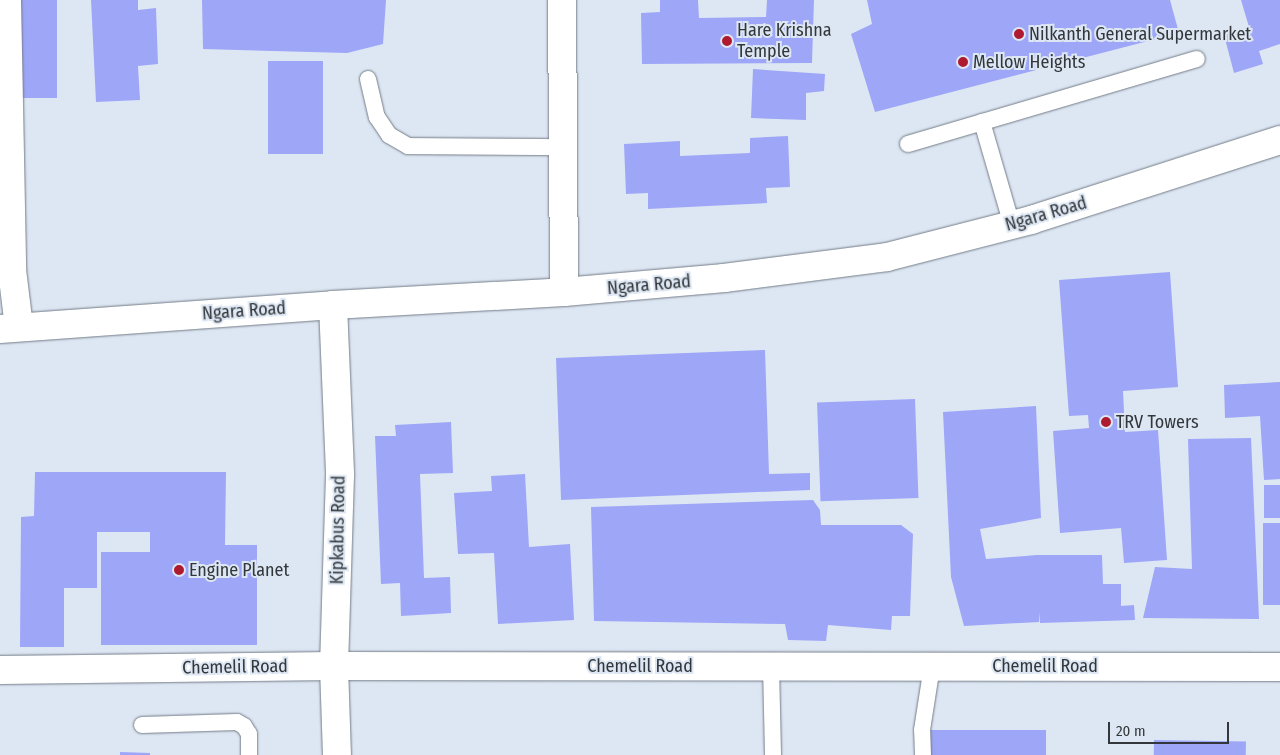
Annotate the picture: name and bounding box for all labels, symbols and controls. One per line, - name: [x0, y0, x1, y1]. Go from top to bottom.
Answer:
- place label: Hare Krishna Temple: [737, 20, 831, 62]
- place label: Nilkanth General Supermarket: [1029, 23, 1251, 45]
- marker: Nilkanth General Supermarket: [1013, 28, 1025, 40]
- marker: Hare Krishna Temple: [721, 35, 733, 47]
- place label: Mellow Heights: [973, 51, 1085, 73]
- marker: Mellow Heights: [957, 56, 969, 68]
- street label: Ngara Road: [1003, 192, 1089, 236]
- street label: Ngara Road: [606, 271, 692, 299]
- street label: Ngara Road: [201, 297, 287, 325]
- place label: TRV Towers: [1116, 411, 1199, 433]
- marker: TRV Towers: [1100, 416, 1112, 428]
- street label: Kipkabus Road: [326, 475, 350, 585]
- place label: Engine Planet: [189, 559, 289, 581]
- marker: Engine Planet: [173, 564, 185, 576]
- street label: Chemelil Road: [182, 655, 288, 679]
- street label: Chemelil Road: [587, 655, 693, 677]
- street label: Chemelil Road: [992, 655, 1098, 677]
- scale bar: [1110, 712, 1231, 744]
- text: 20 m: [1116, 722, 1146, 740]

